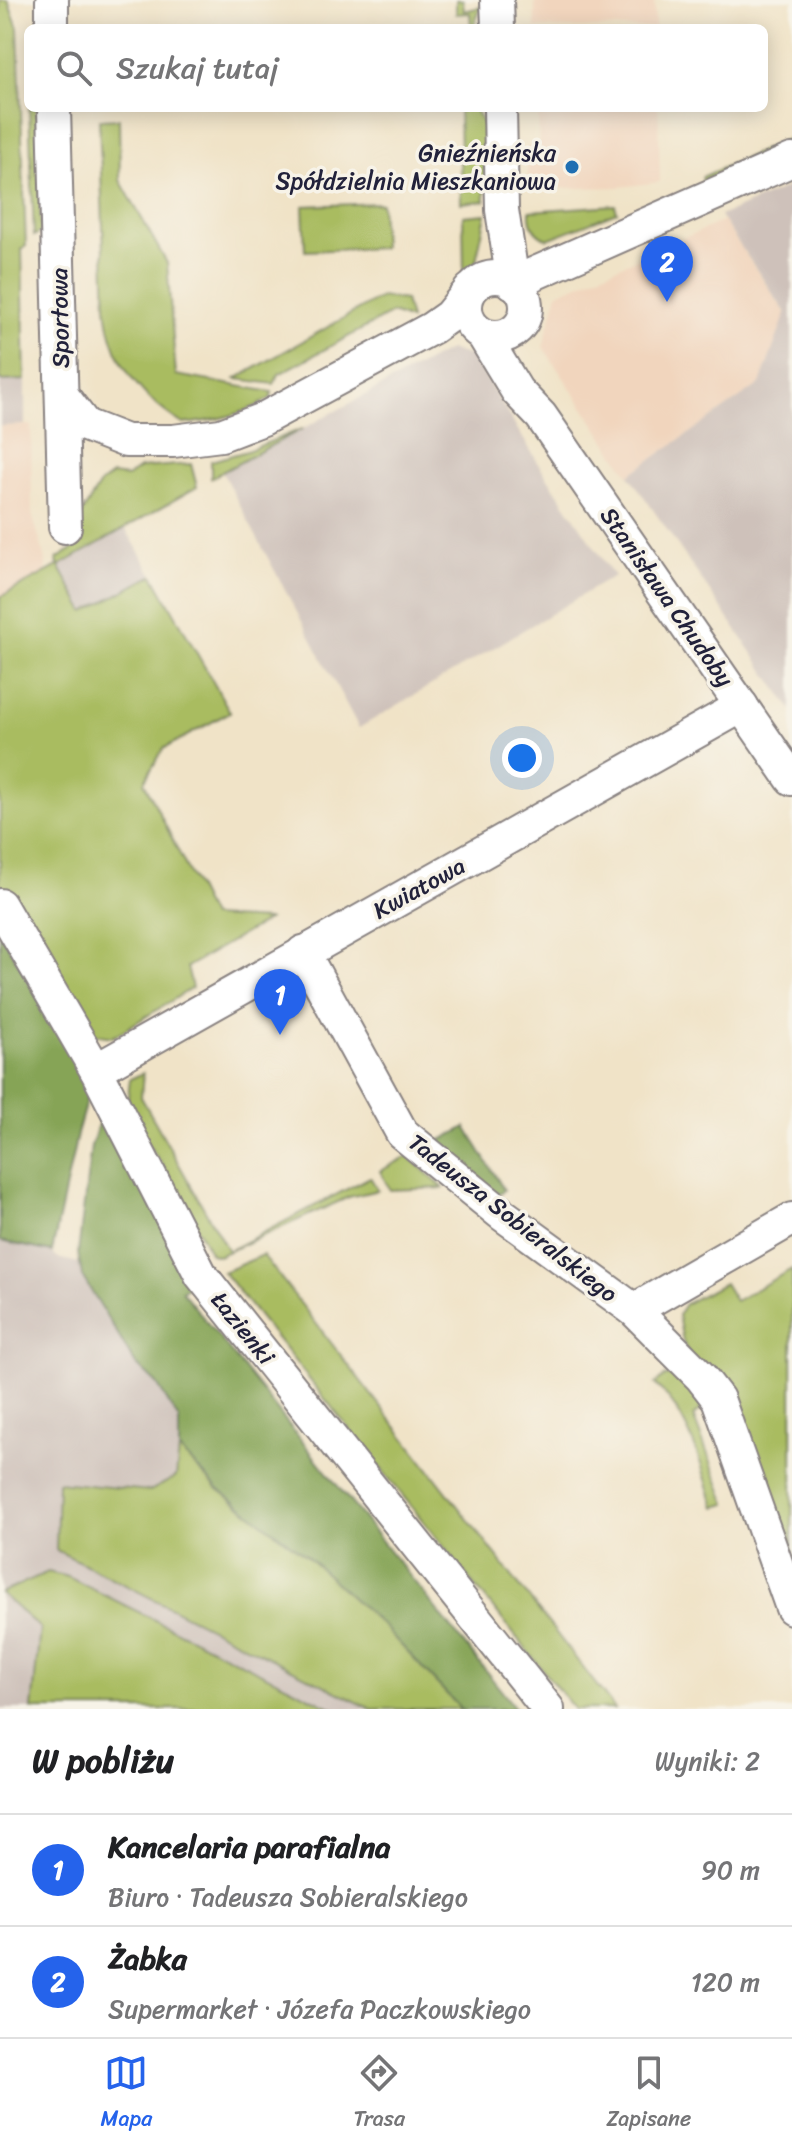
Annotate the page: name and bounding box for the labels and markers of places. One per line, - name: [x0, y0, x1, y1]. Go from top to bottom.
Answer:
- place label: Gnieźnieńska Spółdzielnia Mieszkaniowa: [275, 132, 557, 202]
- marker: Gnieźnieńska Spółdzielnia Mieszkaniowa: [563, 158, 581, 176]
- pin: 2: [641, 236, 693, 302]
- pin: 1: [254, 969, 306, 1035]

